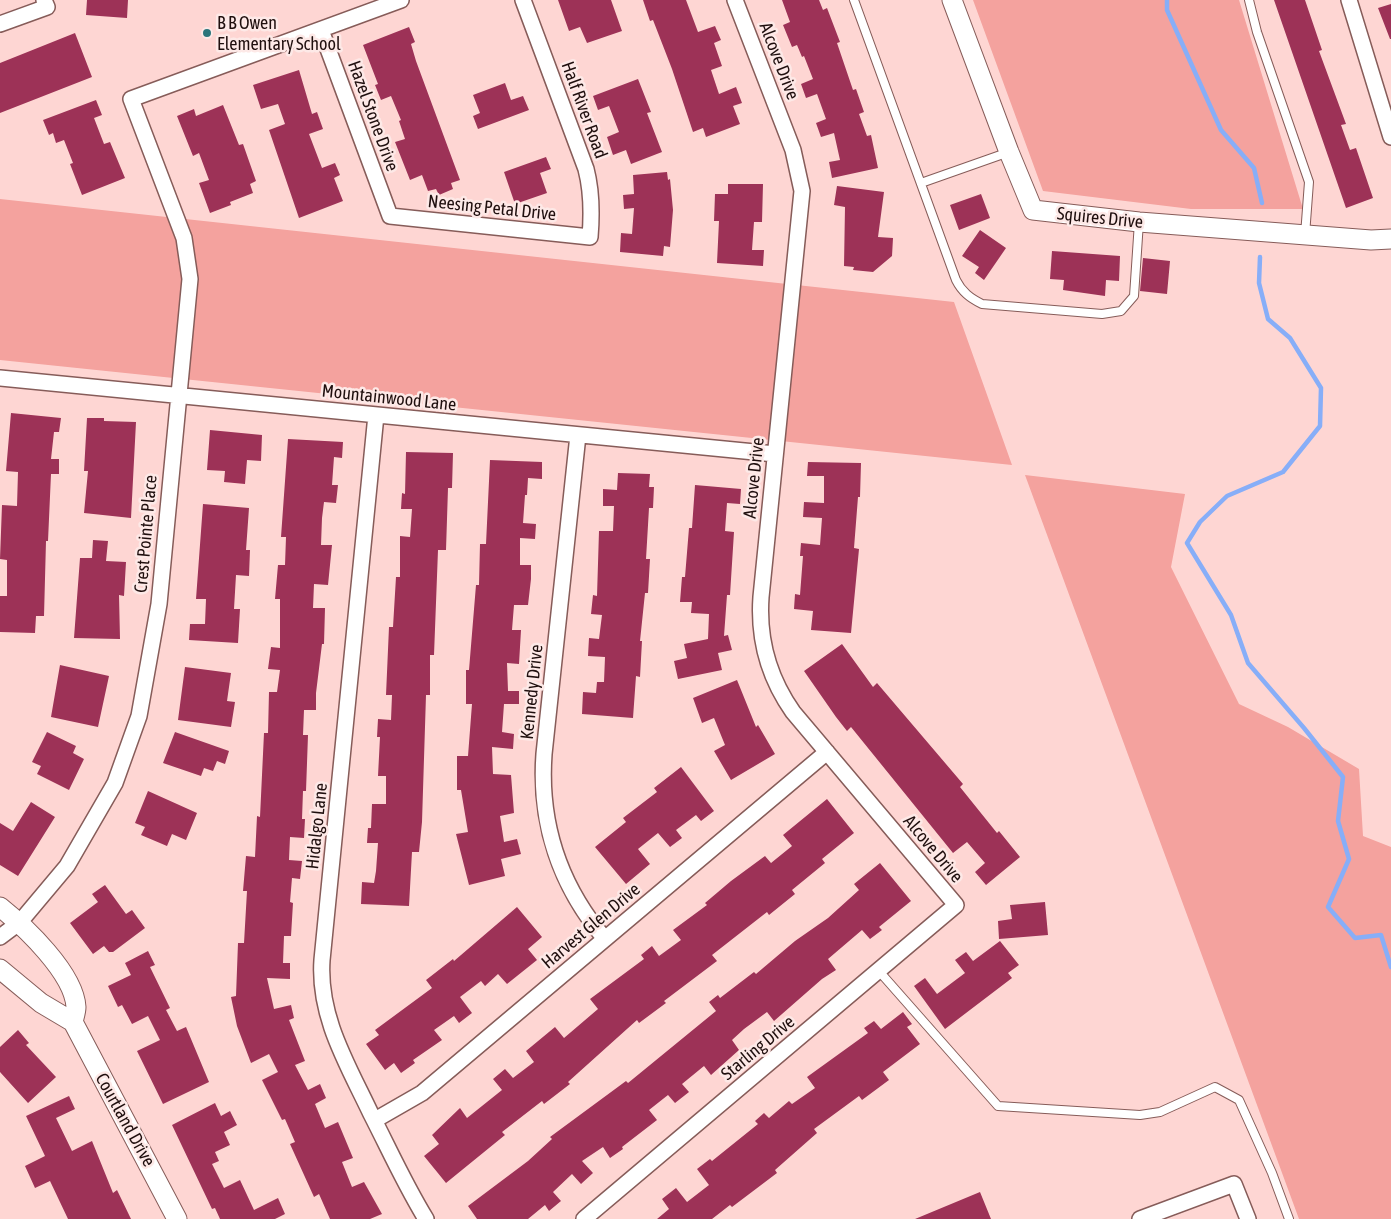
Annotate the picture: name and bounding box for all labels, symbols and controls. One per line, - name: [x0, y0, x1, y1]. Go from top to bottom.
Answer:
- place label: B B Owen Elementary School: [217, 12, 341, 54]
- street label: Alcove Drive: [754, 19, 804, 103]
- marker: B B Owen Elementary School: [201, 27, 213, 39]
- street label: Hazel Stone Drive: [343, 58, 403, 174]
- street label: Half River Road: [556, 59, 612, 161]
- street label: Neesing Petal Drive: [427, 191, 557, 225]
- street label: Squires Drive: [1056, 203, 1144, 233]
- street label: Mountainwood Lane: [321, 380, 457, 416]
- street label: Alcove Drive: [739, 437, 769, 519]
- street label: Crest Pointe Place: [130, 474, 162, 594]
- street label: Kennedy Drive: [516, 643, 548, 741]
- street label: Hidalgo Lane: [302, 782, 332, 870]
- street label: Alcove Drive: [899, 811, 967, 887]
- street label: Harvest Glen Drive: [537, 879, 645, 973]
- street label: Starling Drive: [717, 1011, 799, 1085]
- street label: Courtland Drive: [90, 1070, 160, 1170]

